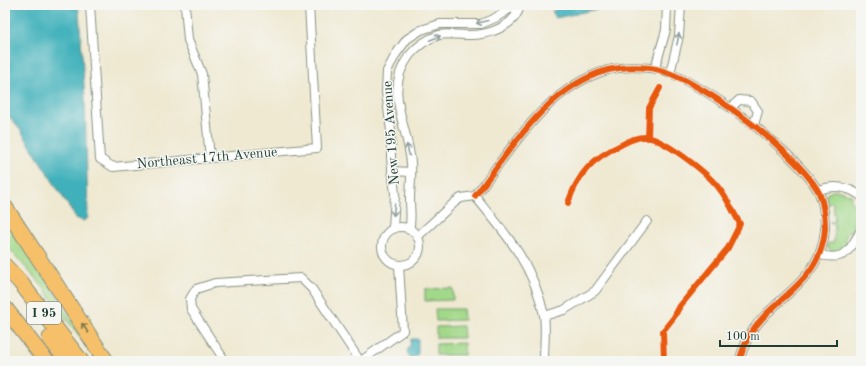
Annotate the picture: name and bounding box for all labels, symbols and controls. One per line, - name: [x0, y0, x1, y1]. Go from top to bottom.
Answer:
- one-way arrow: [475, 19, 488, 27]
- one-way arrow: [428, 33, 440, 41]
- one-way arrow: [674, 33, 682, 46]
- street label: New 195 Avenue: [380, 80, 402, 186]
- one-way arrow: [404, 143, 412, 156]
- street label: Northeast 17th Avenue: [136, 145, 278, 171]
- one-way arrow: [390, 203, 397, 216]
- road number: I 95: [27, 302, 61, 324]
- scale bar: [720, 322, 837, 348]
- one-way arrow: [81, 323, 89, 334]
- text: 100 m: [726, 331, 760, 343]

